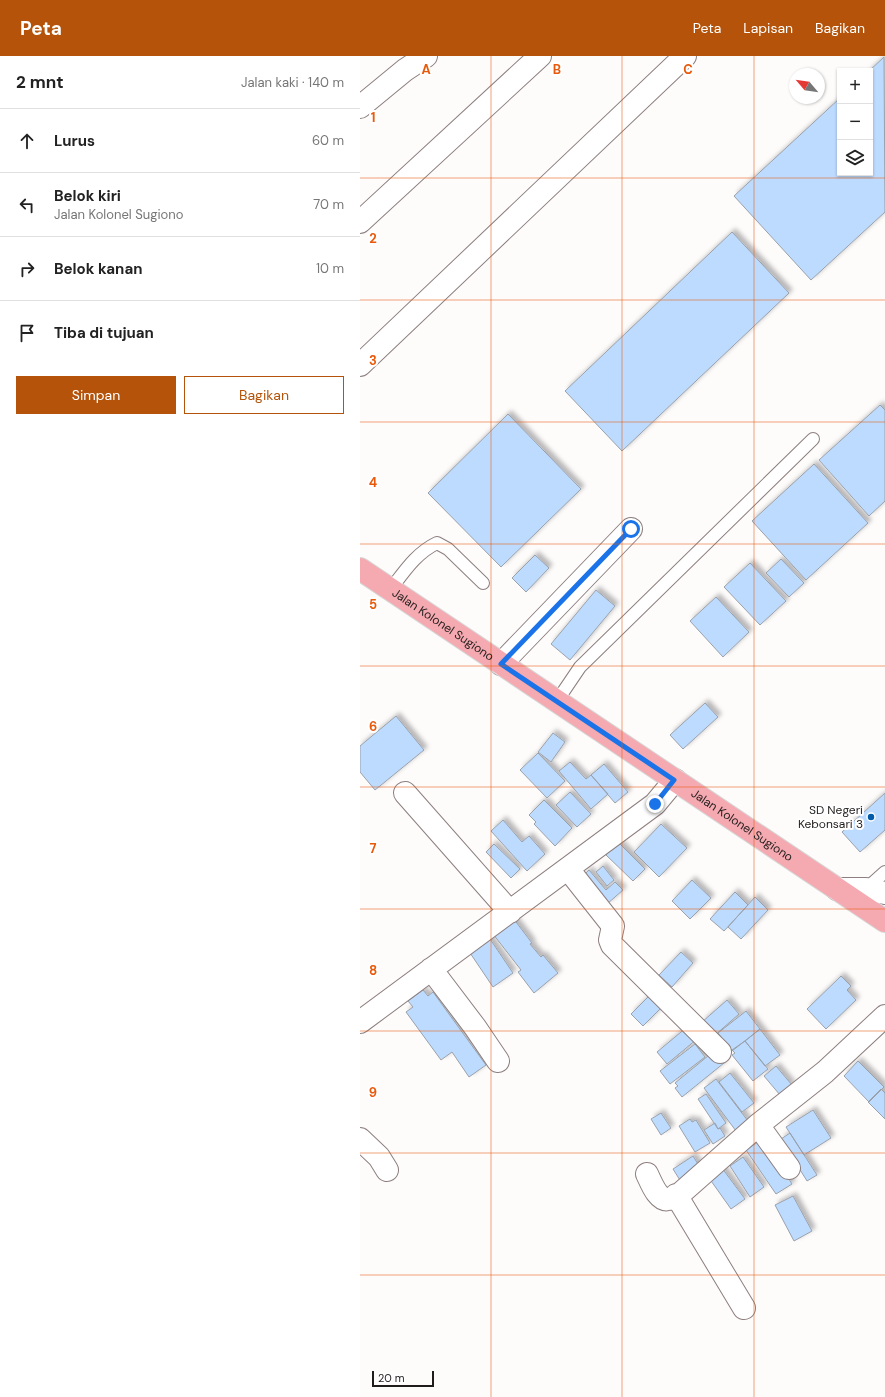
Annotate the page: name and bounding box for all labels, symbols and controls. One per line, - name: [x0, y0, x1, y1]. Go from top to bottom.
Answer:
- text: Peta: [20, 16, 62, 41]
- text: Peta: [693, 19, 721, 37]
- text: Lapisan: [743, 19, 793, 37]
- text: Bagikan: [815, 19, 865, 37]
- text: A: [421, 61, 431, 78]
- text: B: [553, 61, 561, 78]
- text: C: [683, 61, 693, 78]
- north arrow: [789, 68, 825, 104]
- map controls: [837, 68, 873, 176]
- button: +: [837, 68, 873, 104]
- text: 2 mnt: [16, 71, 64, 93]
- text: Jalan kaki · 140 m: [241, 74, 344, 91]
- button: −: [837, 104, 873, 140]
- text: 1: [371, 109, 375, 126]
- icon: ahead: [16, 130, 38, 152]
- text: Lurus: [54, 131, 95, 151]
- text: 60 m: [312, 132, 344, 149]
- button: layers: [837, 140, 873, 176]
- text: Belok kiri: [54, 186, 121, 206]
- icon: left: [16, 194, 38, 216]
- text: 70 m: [313, 196, 344, 213]
- text: Jalan Kolonel Sugiono: [54, 206, 183, 223]
- text: 2: [369, 230, 377, 247]
- icon: right: [16, 258, 38, 280]
- text: Belok kanan: [54, 259, 142, 279]
- text: 10 m: [316, 260, 344, 277]
- icon: arrive: [16, 322, 38, 344]
- text: Tiba di tujuan: [54, 323, 154, 343]
- text: 3: [369, 352, 377, 369]
- button: Simpan: [16, 376, 176, 414]
- button: Bagikan: [184, 376, 344, 414]
- text: 4: [369, 474, 377, 491]
- route start: [622, 520, 640, 538]
- street label: Jalan Kolonel Sugiono: [389, 585, 497, 665]
- text: 5: [369, 596, 377, 613]
- text: 6: [369, 718, 377, 735]
- street label: Jalan Kolonel Sugiono: [688, 785, 796, 865]
- route end: [646, 795, 664, 813]
- place label: SD Negeri Kebonsari 3: [798, 802, 863, 832]
- marker: SD Negeri Kebonsari 3: [866, 812, 876, 822]
- text: 7: [370, 840, 377, 857]
- text: 8: [369, 962, 377, 979]
- text: 9: [369, 1084, 377, 1101]
- scale bar: [372, 1369, 434, 1388]
- text: 20 m: [378, 1371, 404, 1385]

